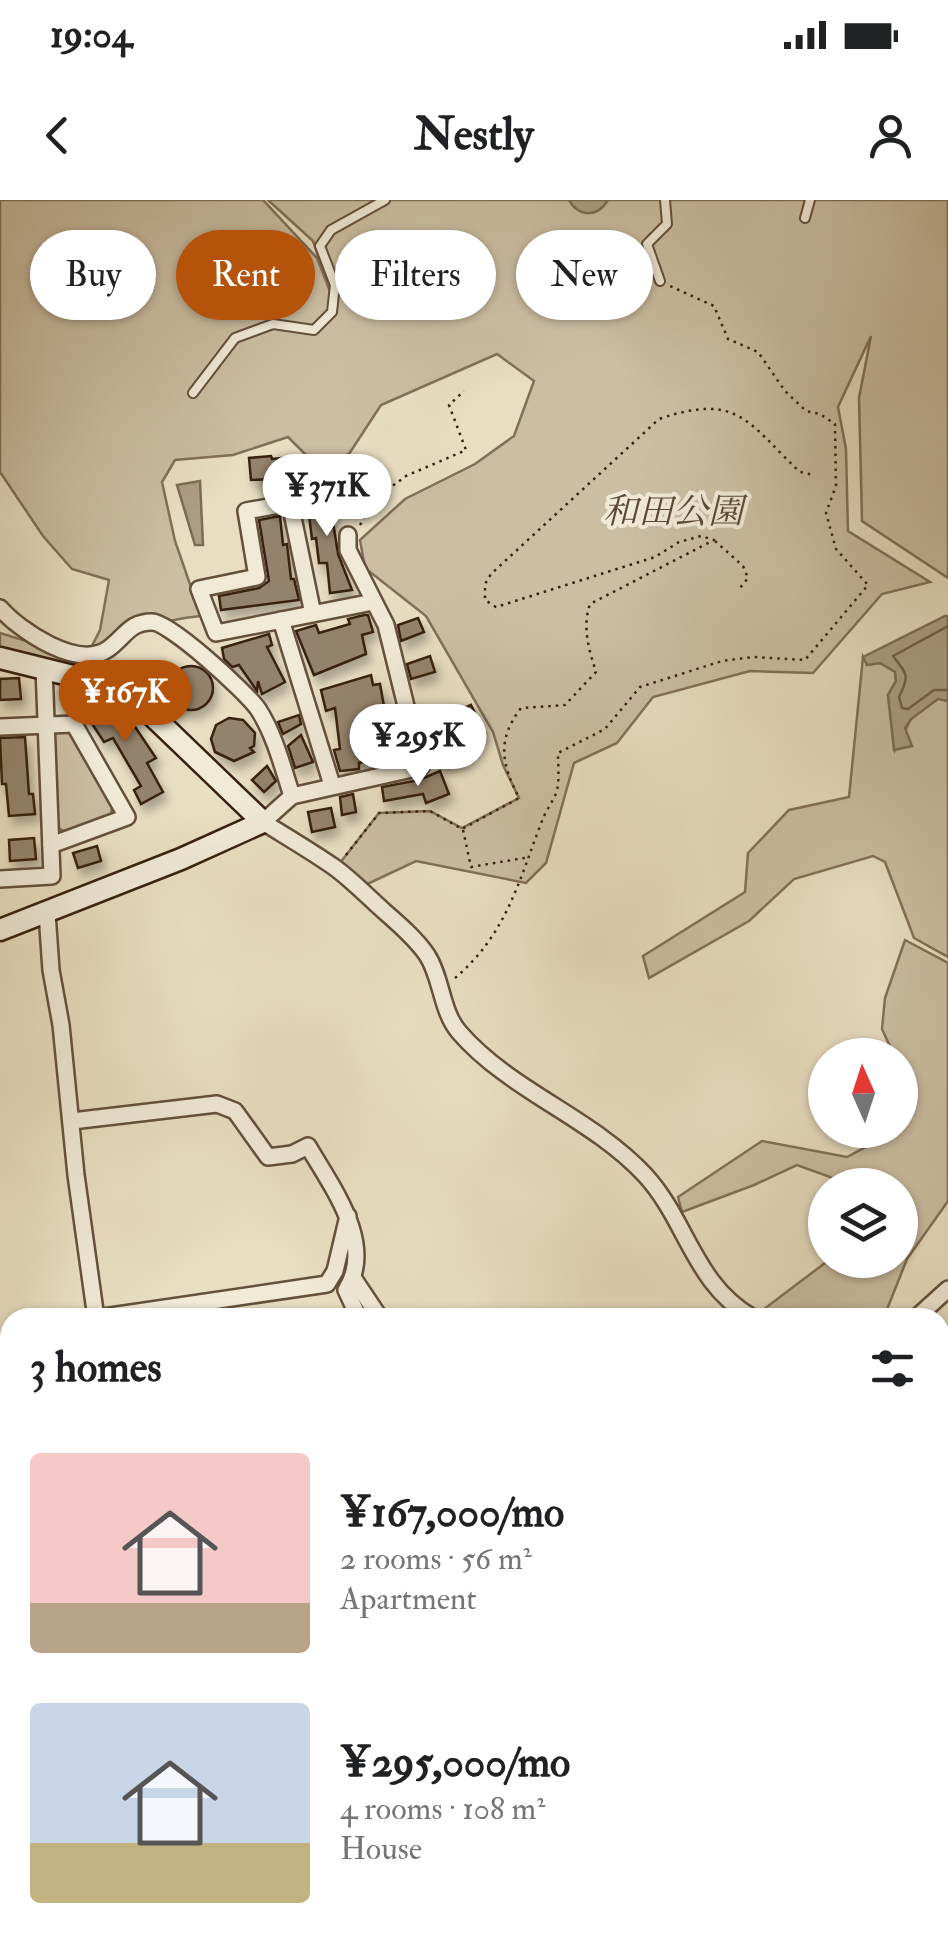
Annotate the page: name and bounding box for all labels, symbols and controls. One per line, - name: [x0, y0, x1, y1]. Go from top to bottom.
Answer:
- text: 19:04: [50, 11, 132, 59]
- text: Nestly: [414, 107, 534, 163]
- icon: back: [30, 108, 85, 163]
- icon: person: [863, 108, 918, 163]
- chip: Buy: [30, 230, 156, 320]
- chip: Rent: [176, 230, 315, 320]
- chip: Filters: [335, 230, 496, 320]
- chip: New: [516, 230, 653, 320]
- pin: ¥371K: [257, 454, 397, 539]
- text: ¥371K: [285, 466, 369, 506]
- park label: 和田公園: [603, 490, 748, 534]
- pin: ¥167K: [55, 660, 195, 745]
- text: ¥167K: [81, 672, 169, 712]
- pin: ¥295K: [348, 704, 488, 789]
- text: ¥295K: [371, 716, 465, 756]
- north arrow: [808, 1038, 918, 1148]
- map controls: [808, 1038, 918, 1278]
- button: layers: [808, 1168, 918, 1278]
- icon: filters: [865, 1341, 920, 1396]
- text: 3 homes: [30, 1342, 162, 1394]
- text: ¥167,000/mo: [340, 1487, 564, 1539]
- icon: home: [110, 1493, 230, 1613]
- text: 2 rooms · 56 m²: [340, 1539, 532, 1579]
- text: Apartment: [340, 1579, 477, 1619]
- text: ¥295,000/mo: [340, 1737, 570, 1789]
- icon: home: [110, 1743, 230, 1863]
- text: 4 rooms · 108 m²: [340, 1789, 545, 1829]
- text: House: [340, 1829, 422, 1869]

